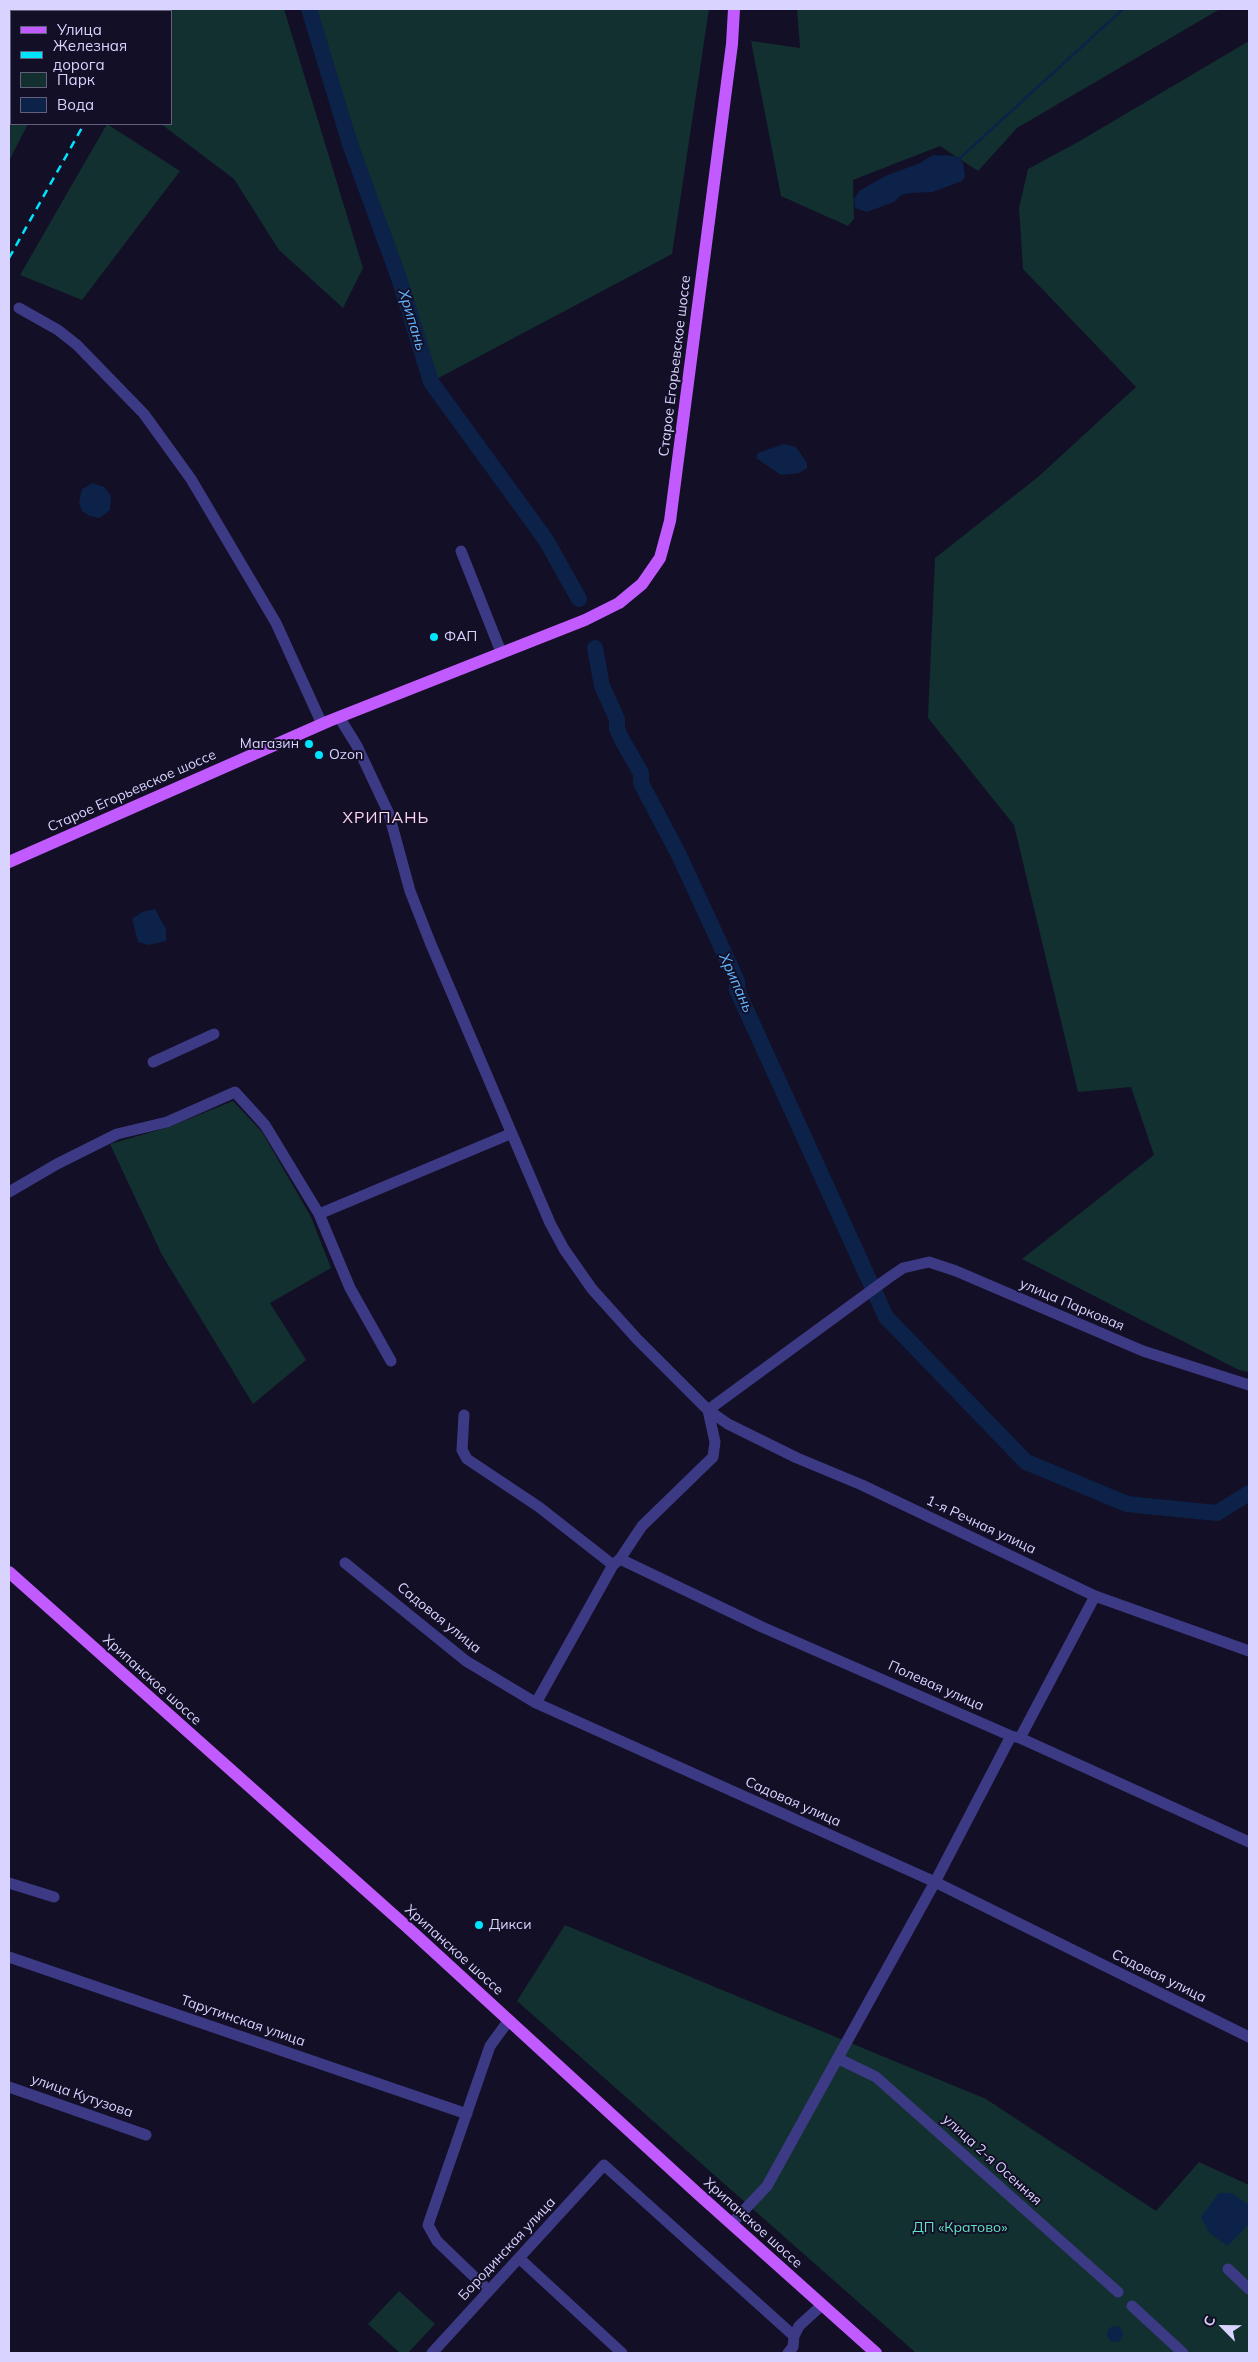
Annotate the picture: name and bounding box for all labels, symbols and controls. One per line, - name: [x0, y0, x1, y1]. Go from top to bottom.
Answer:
- legend: [10, 10, 172, 125]
- text: Улица: [57, 20, 102, 39]
- text: Железная дорога: [53, 36, 127, 74]
- text: Парк: [57, 70, 95, 89]
- text: Вода: [57, 95, 94, 114]
- street label: Старое Егорьевское шоссе: [656, 274, 694, 458]
- water label: Хрипань: [394, 287, 430, 353]
- place label: ФАП: [444, 629, 477, 645]
- marker: ФАП: [428, 631, 440, 643]
- place label: Магазин: [240, 736, 299, 752]
- marker: Магазин: [303, 738, 315, 750]
- street label: Старое Егорьевское шоссе: [45, 746, 219, 836]
- place label: Ozon: [329, 747, 363, 763]
- marker: Ozon: [313, 749, 325, 761]
- district label: ХРИПАНЬ: [342, 808, 430, 828]
- water label: Хрипань: [715, 951, 757, 1015]
- street label: улица Парковая: [1017, 1275, 1127, 1335]
- street label: 1-я Речная улица: [923, 1492, 1039, 1558]
- street label: Садовая улица: [394, 1579, 484, 1657]
- street label: Хрипанское шоссе: [99, 1631, 205, 1729]
- street label: Полевая улица: [885, 1657, 987, 1715]
- street label: Садовая улица: [742, 1773, 844, 1831]
- street label: Хрипанское шоссе: [401, 1901, 507, 1999]
- place label: Дикси: [489, 1917, 531, 1933]
- marker: Дикси: [473, 1919, 485, 1931]
- street label: Садовая улица: [1109, 1946, 1209, 2006]
- street label: Тарутинская улица: [179, 1992, 307, 2050]
- street label: улица Кутузова: [29, 2071, 135, 2121]
- street label: улица 2-я Осенняя: [939, 2111, 1045, 2209]
- street label: Хрипанское шоссе: [700, 2174, 806, 2272]
- street label: Бородинская улица: [455, 2194, 559, 2304]
- park label: ДП «Кратово»: [913, 2220, 1007, 2236]
- north arrow: [1198, 2302, 1248, 2352]
- text: С: [1199, 2313, 1219, 2329]

